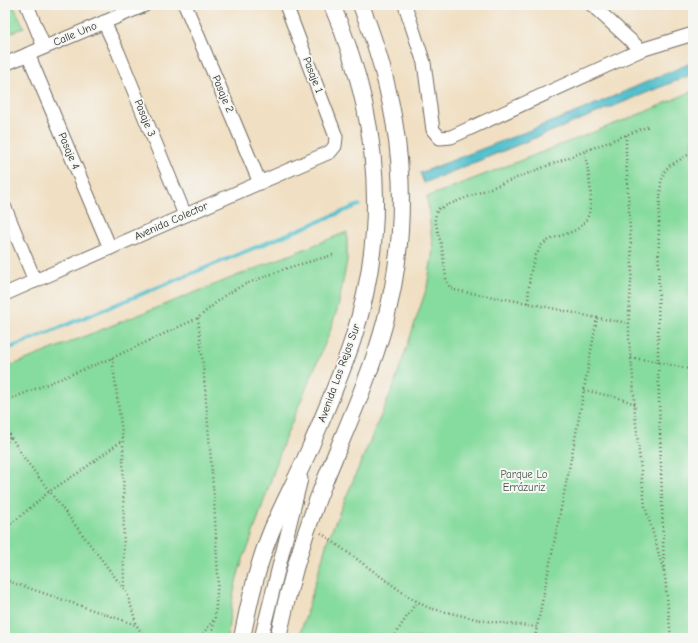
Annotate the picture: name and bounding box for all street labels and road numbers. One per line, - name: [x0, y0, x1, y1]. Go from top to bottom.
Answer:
- street label: Calle Uno: [51, 19, 99, 49]
- street label: Pasaje 1: [300, 55, 326, 95]
- street label: Pasaje 2: [209, 73, 237, 115]
- street label: Pasaje 3: [132, 98, 158, 138]
- street label: Pasaje 4: [55, 131, 83, 171]
- street label: Avenida Colector: [132, 199, 210, 243]
- street label: Avenida Las Rejas Sur: [315, 321, 363, 424]

